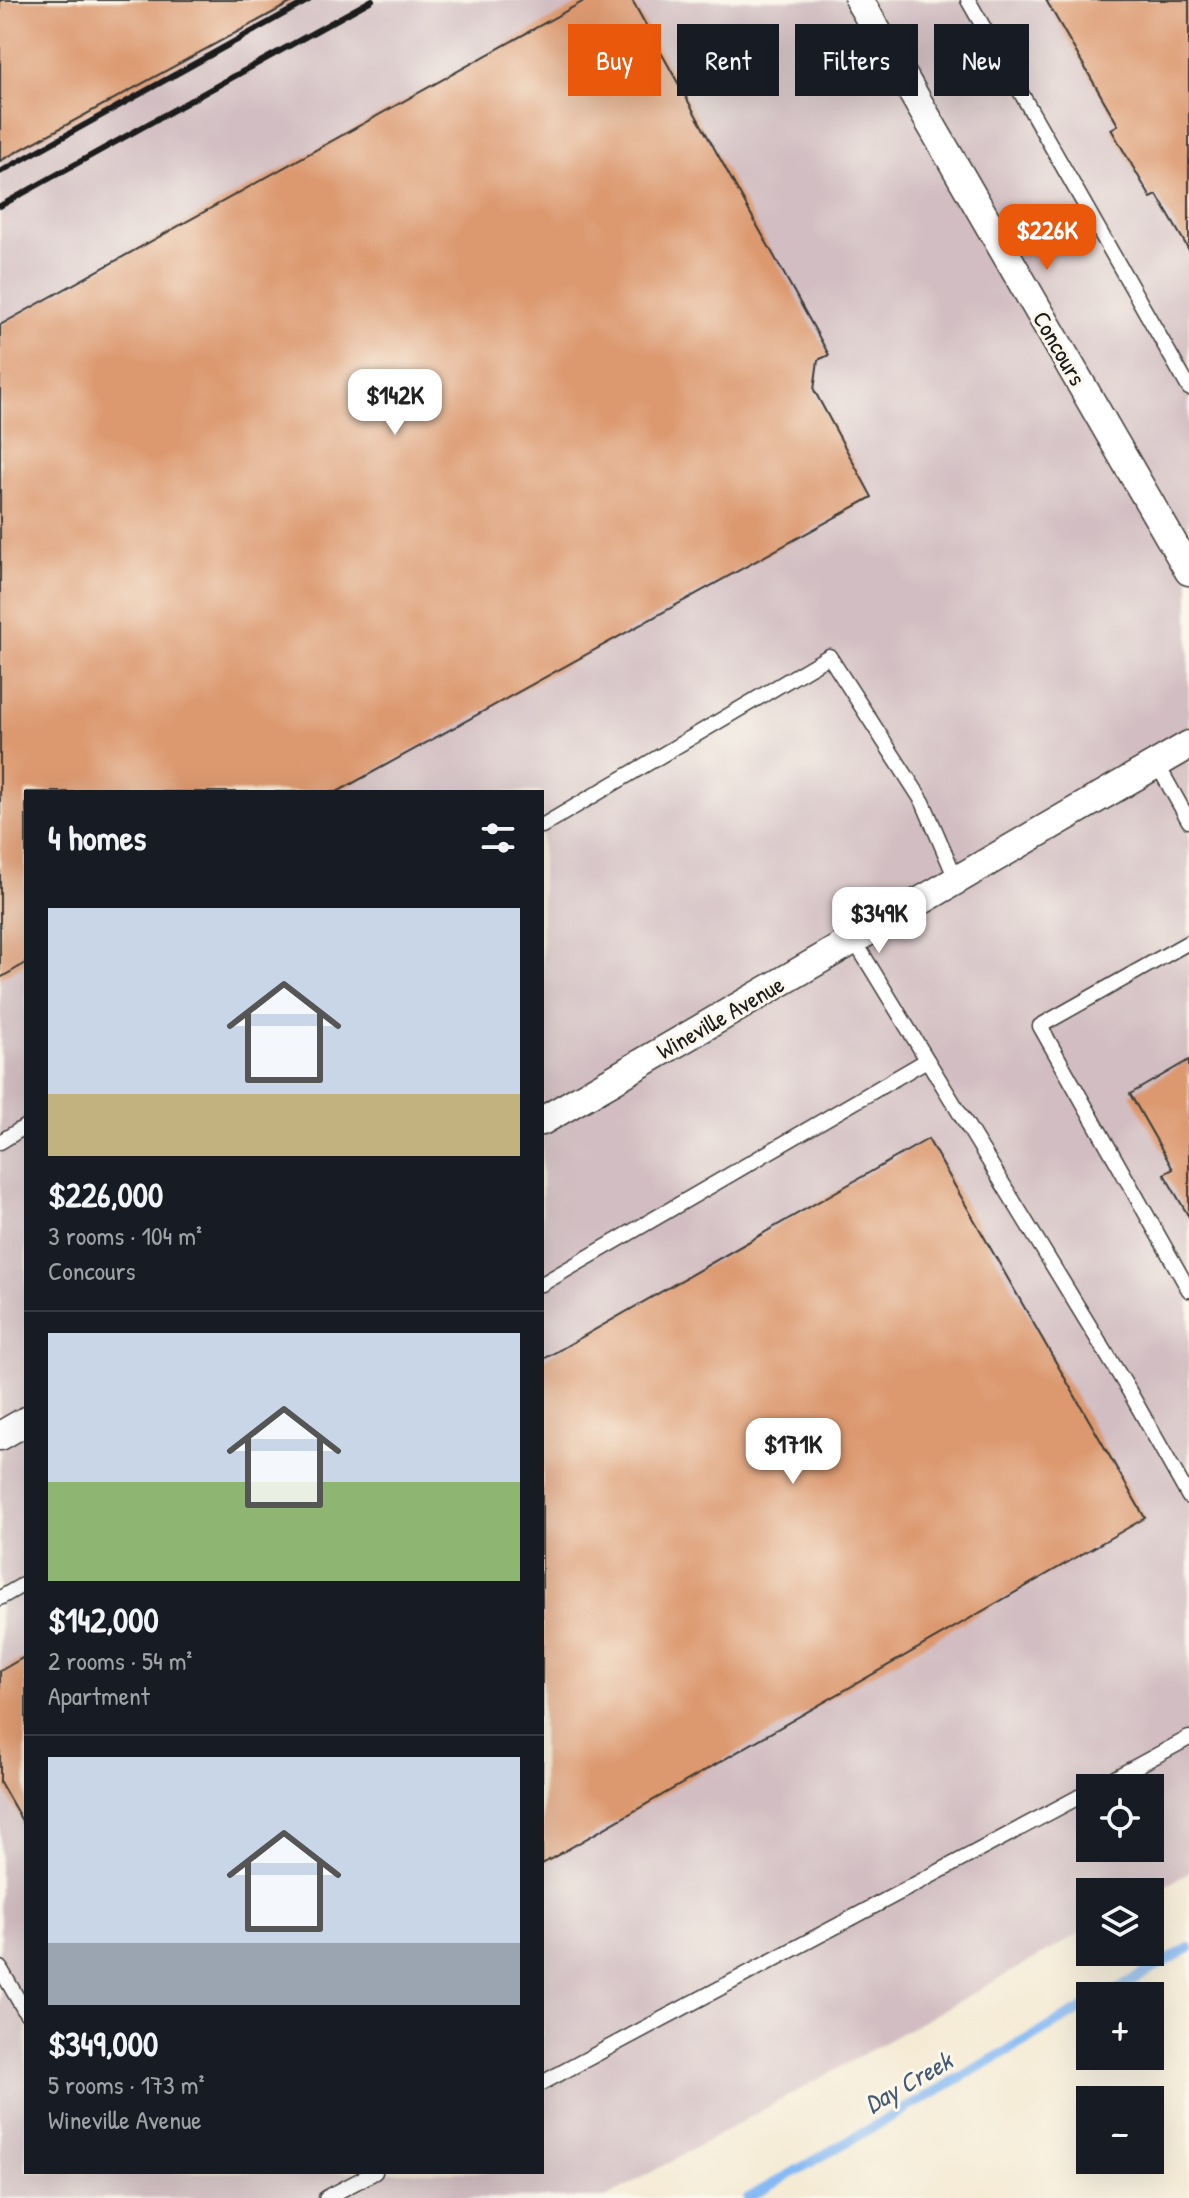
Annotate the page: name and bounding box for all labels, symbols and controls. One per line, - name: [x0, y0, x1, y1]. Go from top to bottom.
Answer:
- chip: Buy: [568, 24, 661, 96]
- chip: Rent: [677, 24, 779, 96]
- chip: Filters: [795, 24, 918, 96]
- chip: New: [934, 24, 1029, 96]
- pin: $226K: [991, 204, 1103, 272]
- text: $226K: [1016, 212, 1078, 247]
- street label: Concours: [1026, 305, 1094, 391]
- pin: $142K: [339, 369, 451, 437]
- text: $142K: [366, 377, 424, 412]
- text: 4 homes: [48, 815, 146, 861]
- icon: filters: [476, 816, 520, 860]
- pin: $349K: [823, 887, 935, 955]
- text: $349K: [850, 895, 908, 930]
- icon: home: [212, 960, 356, 1104]
- street label: Wineville Avenue: [651, 967, 790, 1066]
- text: $226,000: [48, 1172, 163, 1218]
- text: 3 rooms · 104 m²: [48, 1218, 202, 1253]
- text: Concours: [48, 1253, 135, 1288]
- icon: home: [212, 1385, 356, 1529]
- pin: $171K: [737, 1418, 849, 1486]
- text: $171K: [764, 1426, 822, 1461]
- text: $142,000: [48, 1597, 159, 1643]
- text: 2 rooms · 54 m²: [48, 1643, 192, 1678]
- text: Apartment: [48, 1678, 150, 1713]
- map controls: [1076, 1774, 1164, 2174]
- button: locate: [1076, 1774, 1164, 1862]
- icon: home: [212, 1809, 356, 1953]
- button: layers: [1076, 1878, 1164, 1966]
- button: +: [1076, 1982, 1164, 2070]
- text: $349,000: [48, 2021, 158, 2067]
- water label: Day Creek: [858, 2042, 960, 2122]
- text: 5 rooms · 173 m²: [48, 2067, 204, 2102]
- button: −: [1076, 2086, 1164, 2174]
- text: Wineville Avenue: [48, 2102, 202, 2137]

